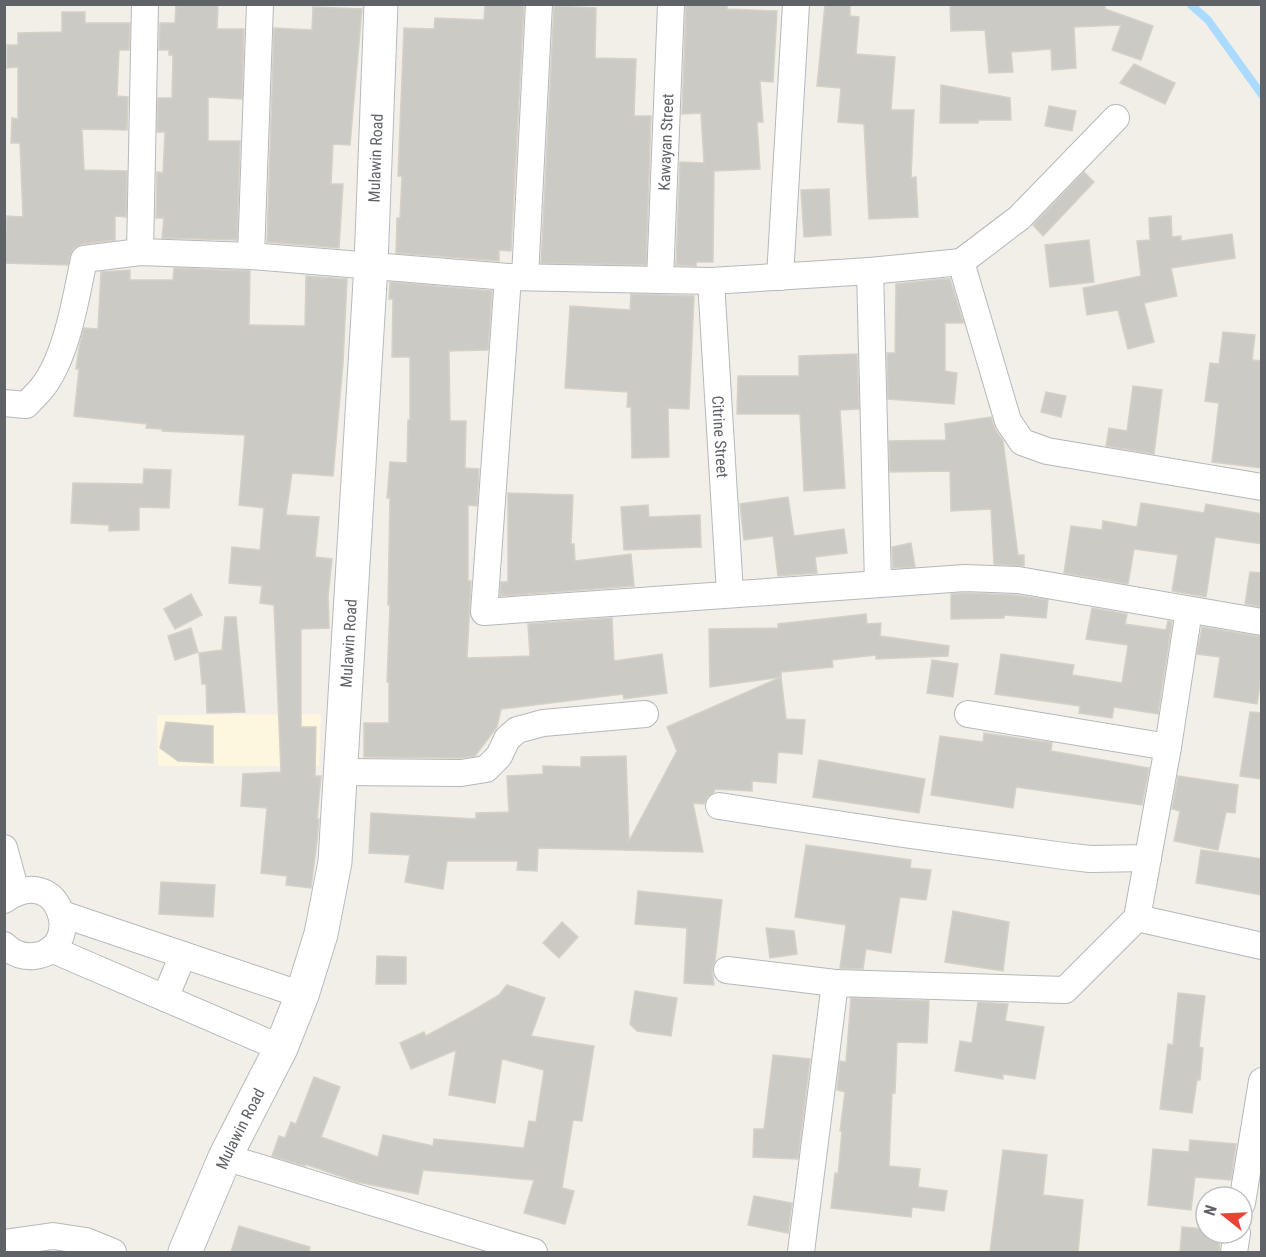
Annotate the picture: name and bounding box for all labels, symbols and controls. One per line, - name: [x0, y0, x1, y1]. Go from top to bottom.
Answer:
- street label: Kawayan Street: [654, 93, 677, 191]
- street label: Mulawin Road: [364, 113, 386, 203]
- street label: Citrine Street: [708, 395, 732, 479]
- street label: Mulawin Road: [336, 598, 360, 688]
- street label: Mulawin Road: [211, 1085, 268, 1172]
- north arrow: [1194, 1185, 1254, 1245]
- text: N: [1200, 1203, 1221, 1218]

